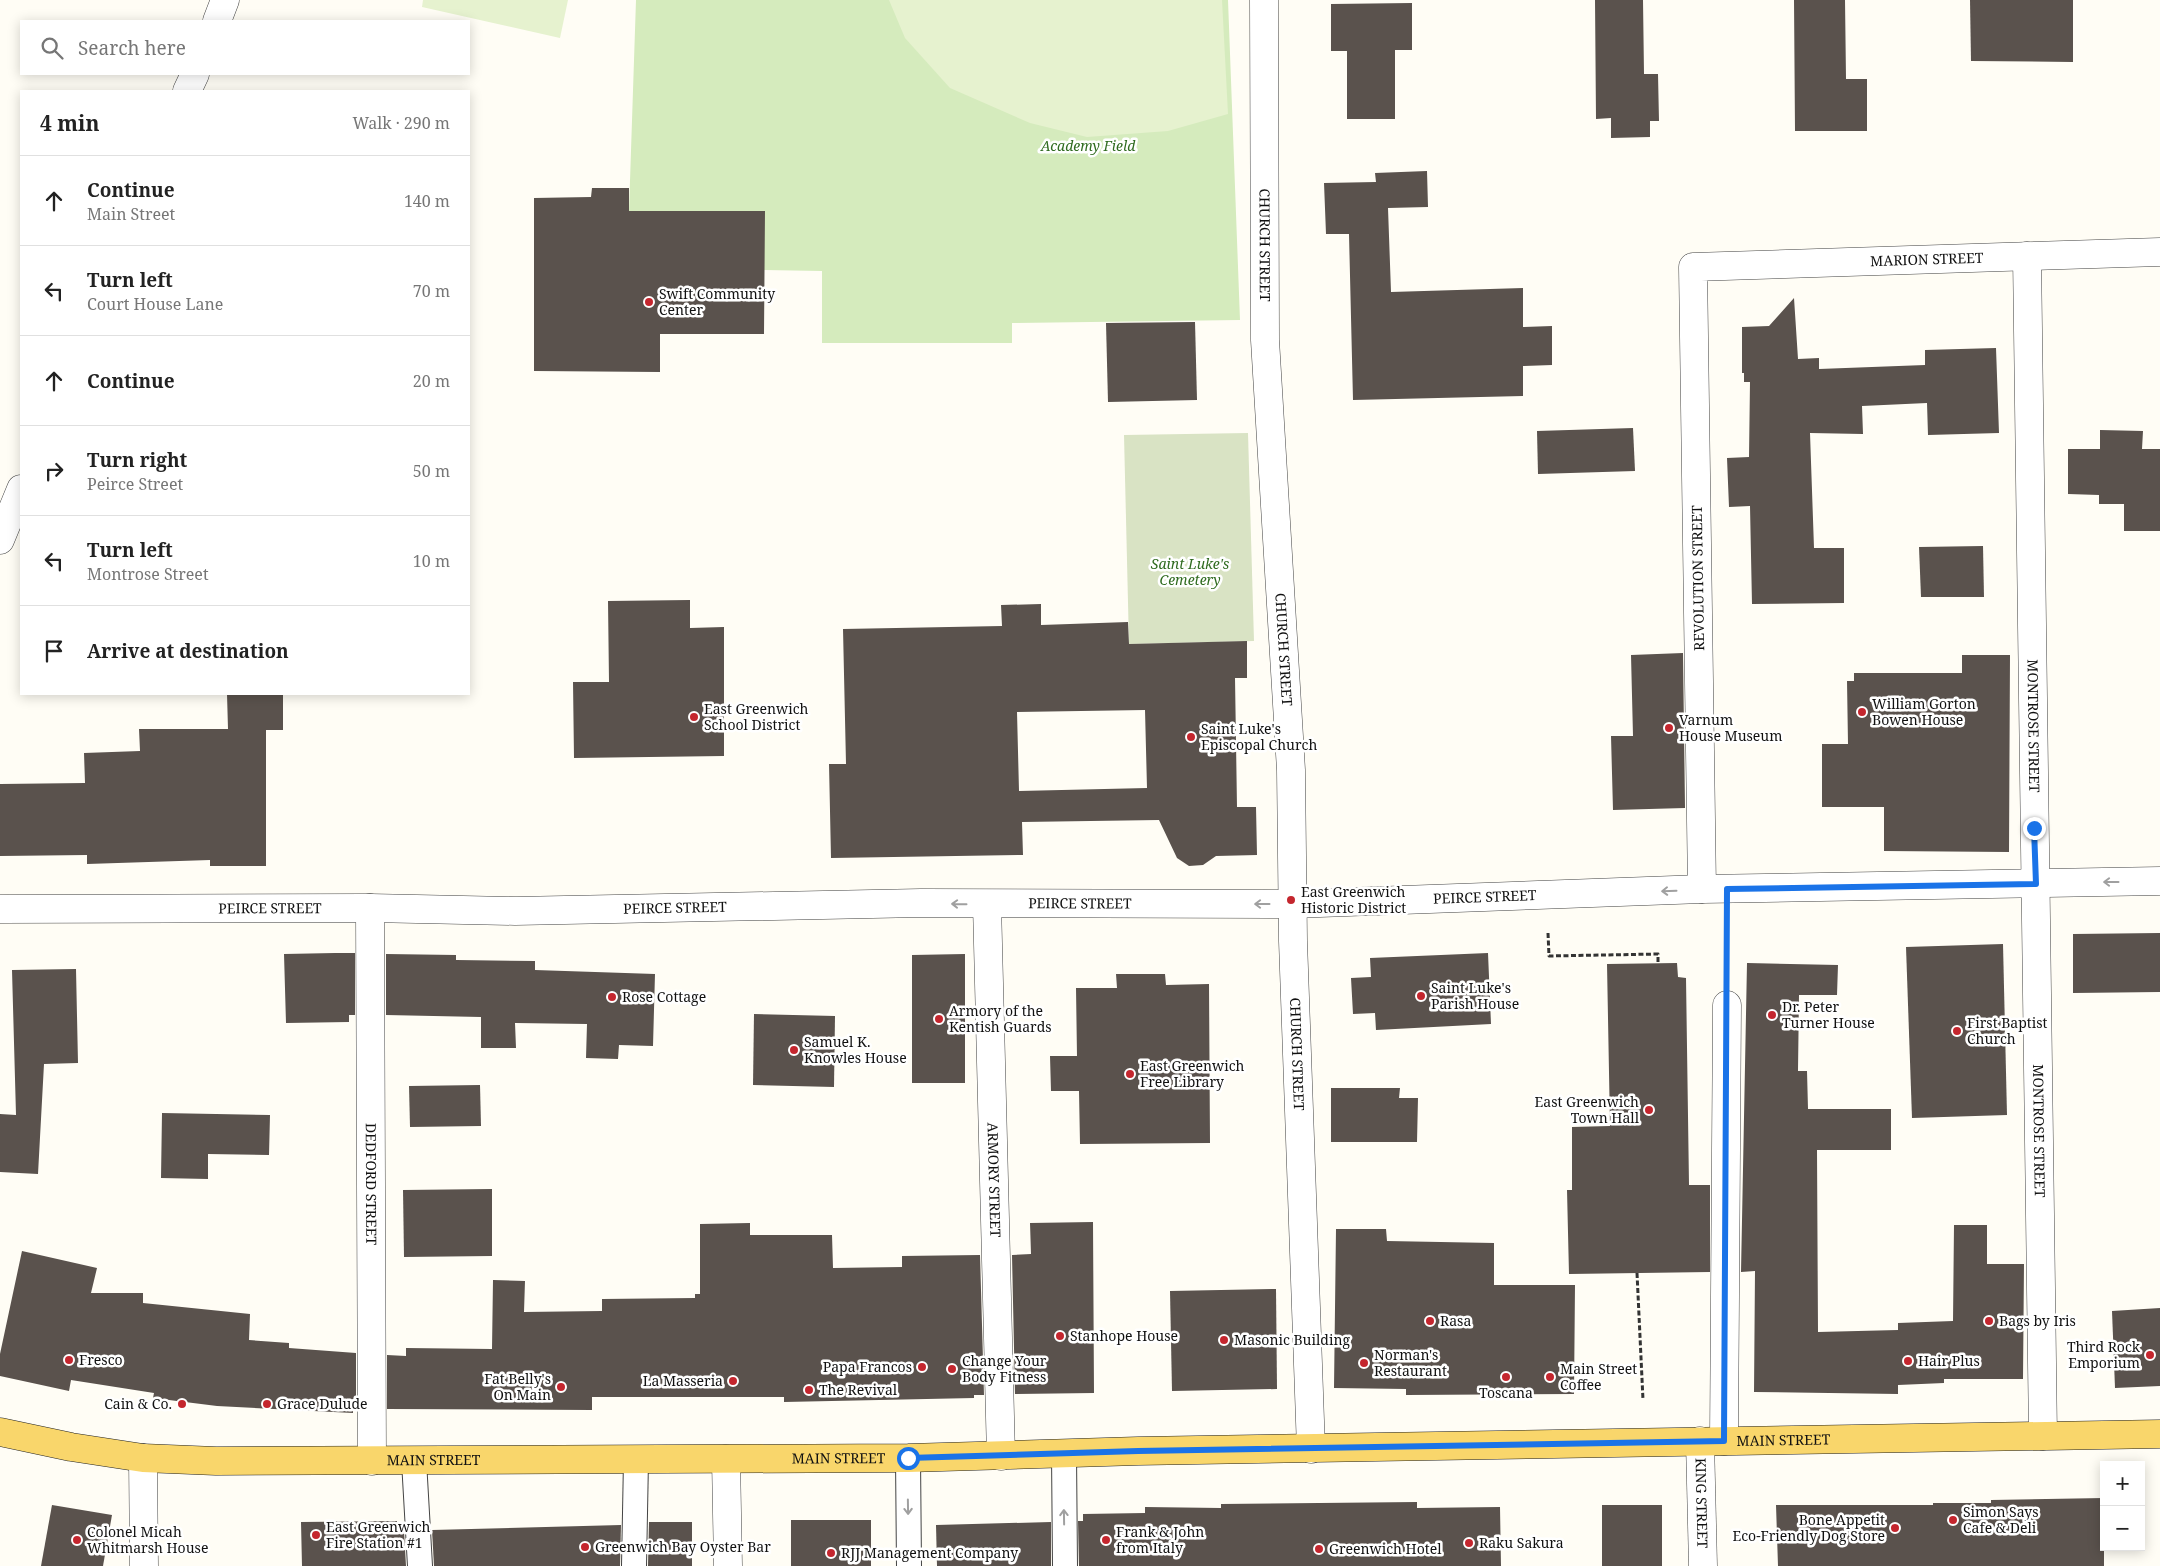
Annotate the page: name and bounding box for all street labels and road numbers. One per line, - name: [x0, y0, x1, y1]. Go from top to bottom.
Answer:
- street label: CHURCH STREET: [1256, 188, 1275, 302]
- street label: MARION STREET: [1870, 248, 1984, 270]
- street label: REVOLUTION STREET: [1687, 505, 1708, 651]
- street label: CHURCH STREET: [1271, 592, 1297, 707]
- street label: MONTROSE STREET: [2023, 659, 2044, 793]
- street label: PEIRCE STREET: [1433, 885, 1537, 908]
- street label: PEIRCE STREET: [1028, 893, 1132, 913]
- street label: PEIRCE STREET: [623, 897, 727, 918]
- street label: PEIRCE STREET: [218, 898, 322, 917]
- street label: CHURCH STREET: [1286, 997, 1309, 1111]
- street label: MONTROSE STREET: [2029, 1064, 2050, 1198]
- street label: ARMORY STREET: [984, 1122, 1005, 1238]
- street label: DEDFORD STREET: [362, 1123, 381, 1245]
- street label: MAIN STREET: [1736, 1429, 1831, 1450]
- street label: MAIN STREET: [792, 1448, 886, 1468]
- street label: MAIN STREET: [387, 1450, 481, 1469]
- street label: KING STREET: [1691, 1458, 1713, 1549]

